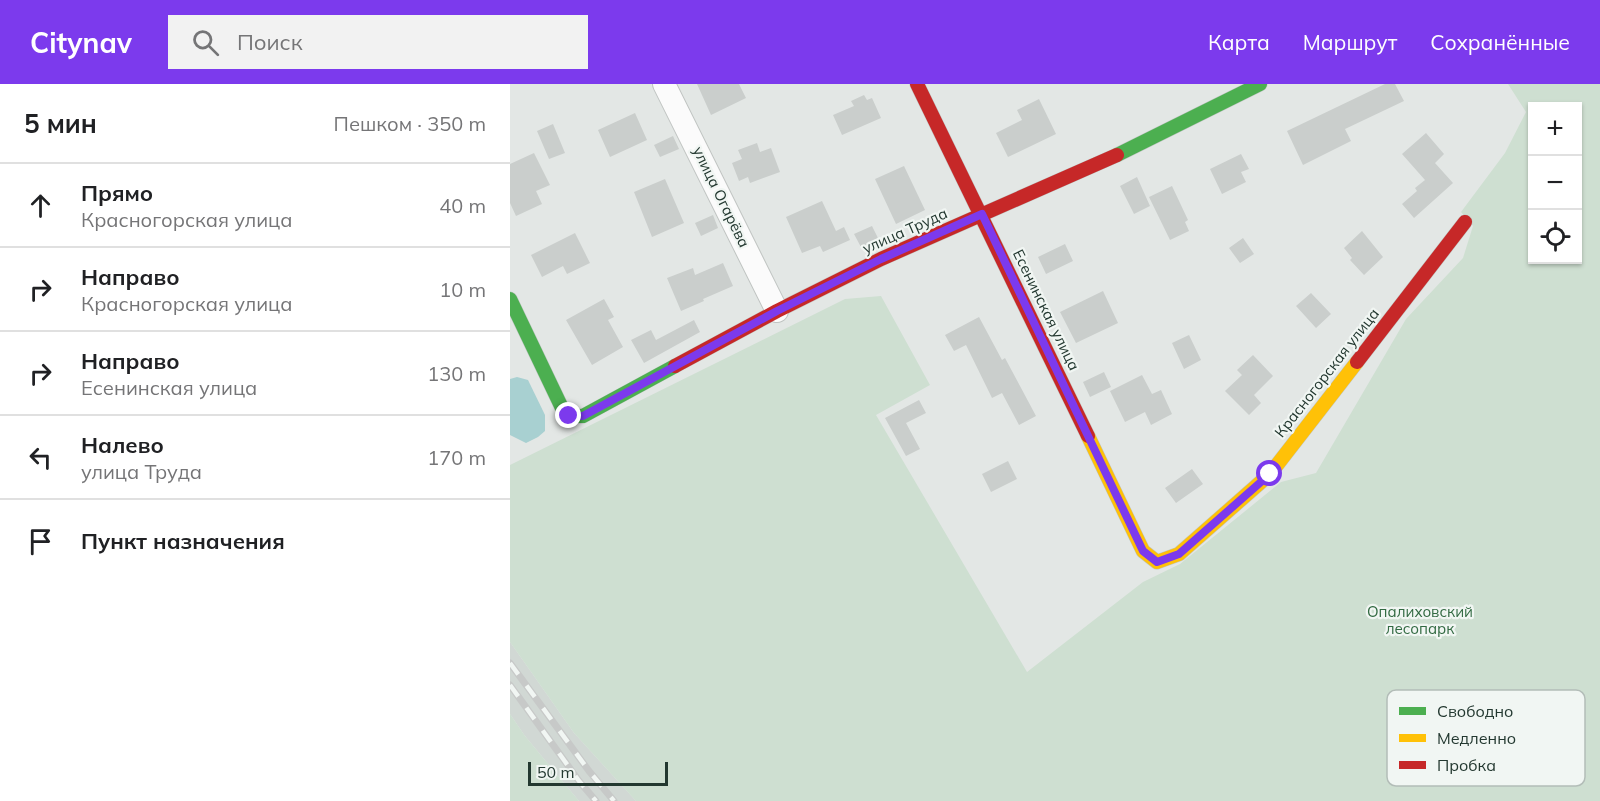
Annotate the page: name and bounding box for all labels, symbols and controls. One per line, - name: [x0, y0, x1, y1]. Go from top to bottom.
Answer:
- search box: [168, 15, 588, 69]
- text: Citynav: [30, 25, 132, 60]
- icon: search: [189, 26, 222, 59]
- text: Поиск: [237, 28, 303, 56]
- text: Карта: [1208, 29, 1270, 55]
- text: Маршрут: [1303, 29, 1397, 55]
- text: Сохранённые: [1430, 29, 1570, 55]
- map controls: [1528, 102, 1582, 264]
- button: +: [1528, 102, 1582, 156]
- text: 5 мин: [24, 107, 97, 140]
- text: Пешком · 350 m: [334, 111, 486, 136]
- street label: улица Огарёва: [689, 143, 754, 250]
- button: −: [1528, 156, 1582, 210]
- text: Прямо: [81, 179, 153, 207]
- icon: ahead: [24, 189, 57, 222]
- text: 40 m: [439, 193, 486, 218]
- street label: улица Труда: [859, 203, 950, 258]
- text: Красногорская улица: [81, 207, 292, 232]
- button: locate: [1528, 210, 1582, 264]
- street label: Есенинская улица: [1009, 246, 1084, 373]
- text: Направо: [81, 263, 179, 291]
- icon: right: [24, 273, 57, 306]
- text: 10 m: [439, 277, 486, 302]
- text: Красногорская улица: [81, 291, 292, 316]
- street label: Красногорская улица: [1270, 304, 1383, 441]
- text: Направо: [81, 347, 179, 375]
- icon: right: [24, 357, 57, 390]
- text: 130 m: [427, 361, 486, 386]
- text: Есенинская улица: [81, 375, 257, 400]
- route end: [555, 402, 581, 428]
- text: Налево: [81, 431, 164, 459]
- icon: left: [24, 441, 57, 474]
- text: 170 m: [427, 445, 486, 470]
- text: улица Труда: [81, 459, 202, 484]
- route start: [1256, 460, 1282, 486]
- icon: arrive: [24, 525, 57, 558]
- text: Пункт назначения: [81, 527, 285, 555]
- park label: Опалиховский лесопарк: [1367, 602, 1473, 638]
- legend: [1387, 690, 1585, 786]
- text: Свободно: [1437, 701, 1513, 721]
- text: Медленно: [1437, 728, 1516, 748]
- text: Пробка: [1437, 755, 1496, 775]
- scale bar: [528, 759, 668, 786]
- text: 50 m: [537, 762, 574, 782]

